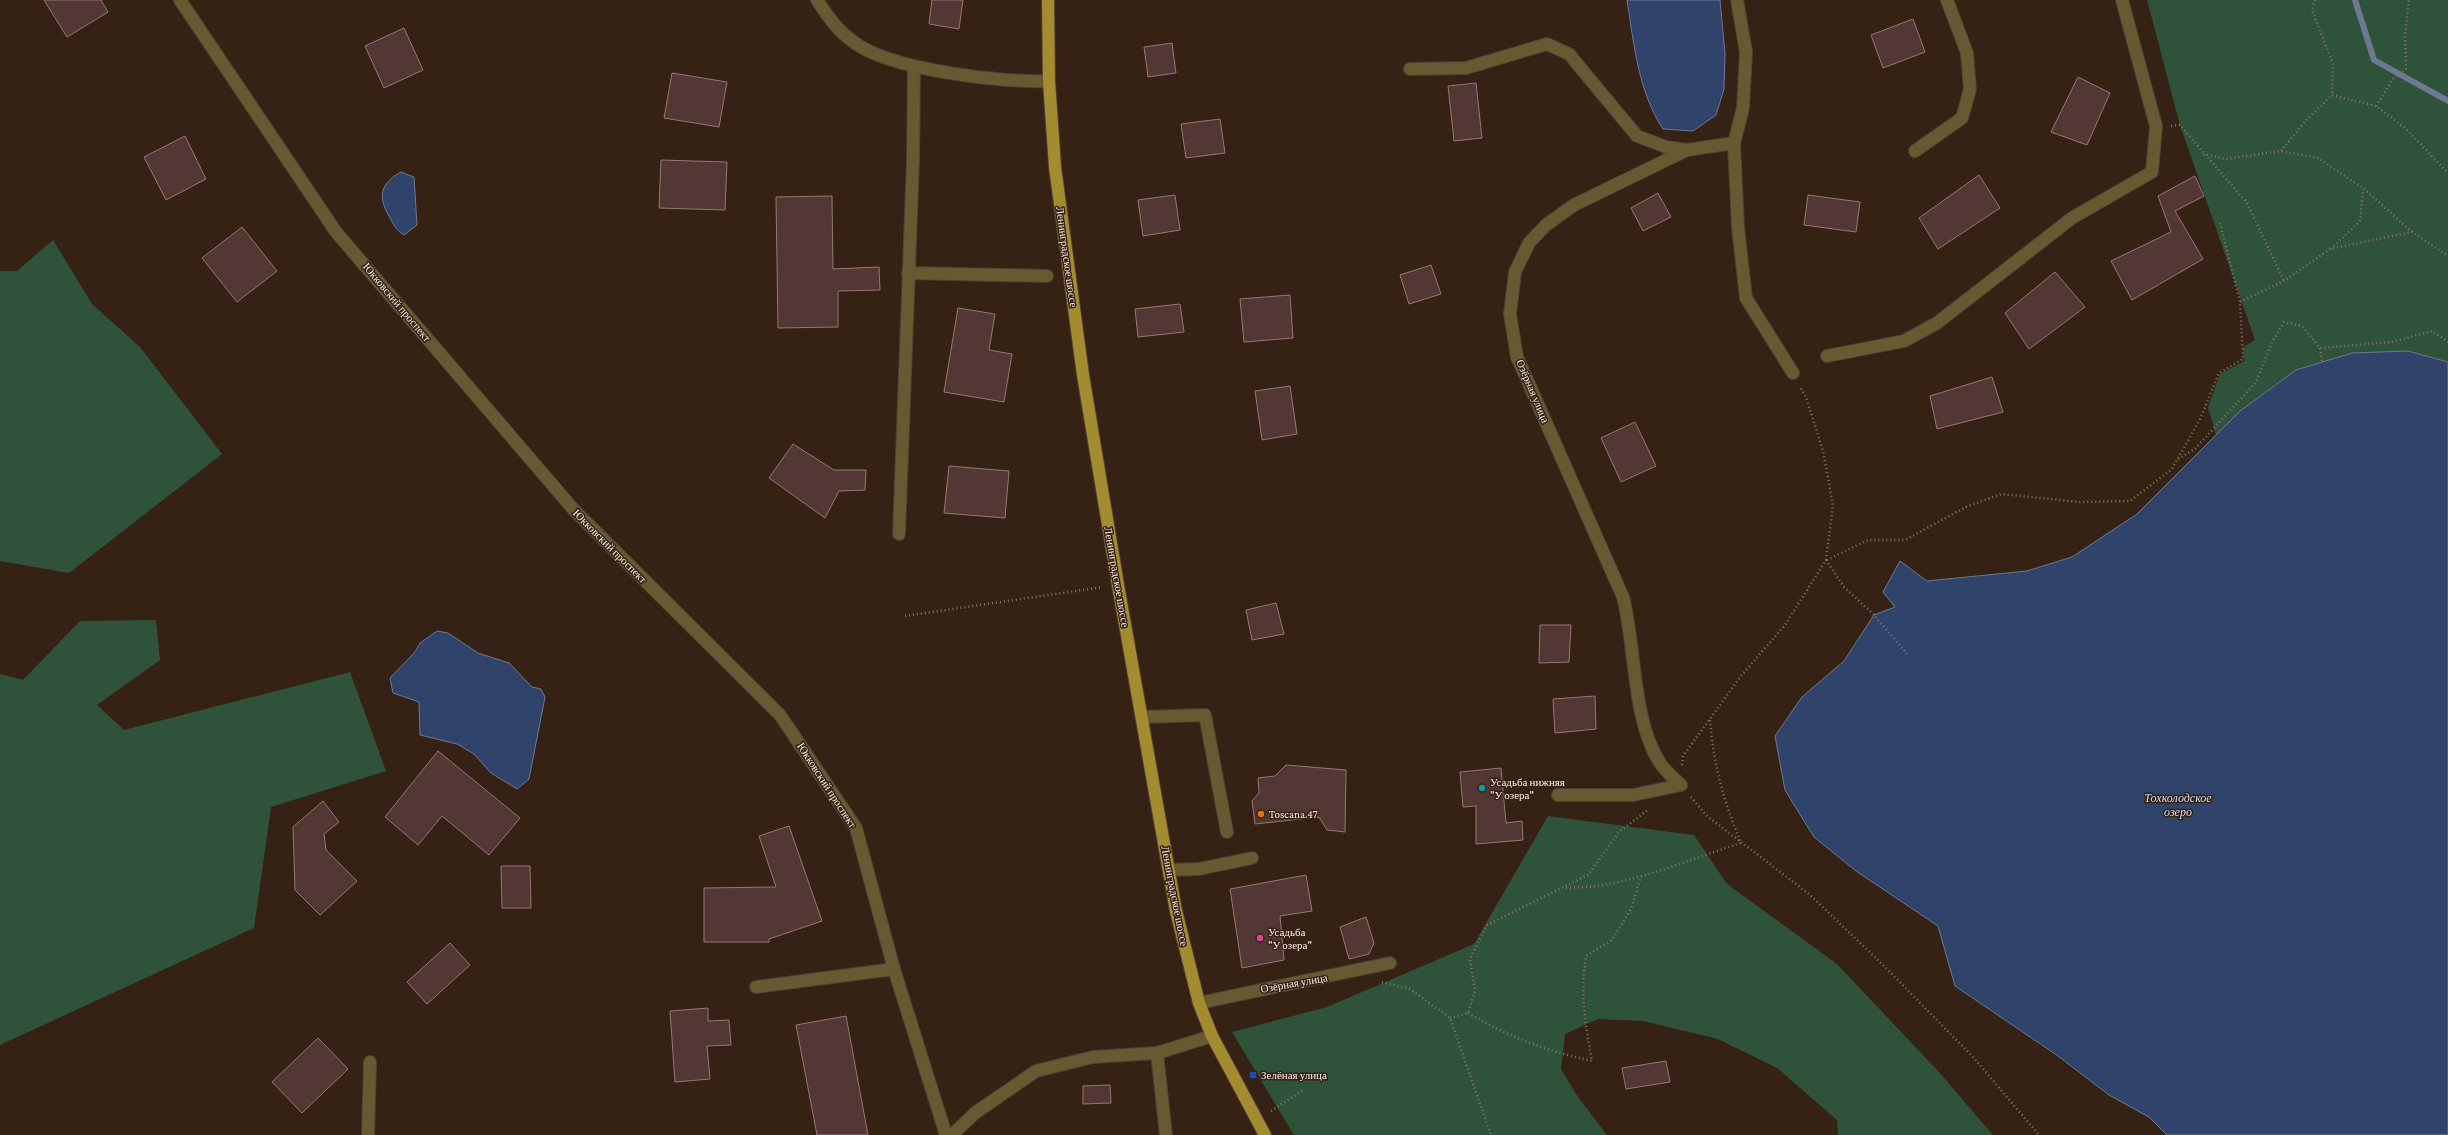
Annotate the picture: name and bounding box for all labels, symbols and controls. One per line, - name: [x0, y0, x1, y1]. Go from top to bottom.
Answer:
- street label: Ленинградское шоссе: [1054, 206, 1080, 308]
- street label: Юкковский проспект: [361, 260, 434, 344]
- street label: Озёрная улица: [1514, 357, 1552, 425]
- street label: Юкковский проспект: [571, 507, 649, 585]
- street label: Ленинградское шоссе: [1102, 526, 1132, 628]
- street label: Юкковский проспект: [795, 740, 859, 830]
- place label: Усадьба нижняя "У озера": [1490, 776, 1565, 801]
- marker: Усадьба нижняя "У озера": [1477, 783, 1487, 793]
- water label: Тохколодское озеро: [2144, 791, 2212, 819]
- place label: Toscana.47: [1269, 808, 1318, 820]
- marker: Toscana.47: [1256, 809, 1266, 819]
- street label: Ленинградское шоссе: [1159, 845, 1191, 947]
- place label: Усадьба "У озера": [1268, 926, 1312, 951]
- marker: Усадьба "У озера": [1255, 933, 1265, 943]
- street label: Озёрная улица: [1260, 971, 1329, 995]
- place label: Зелёная улица: [1261, 1069, 1327, 1081]
- marker: Зелёная улица: [1248, 1070, 1258, 1080]

